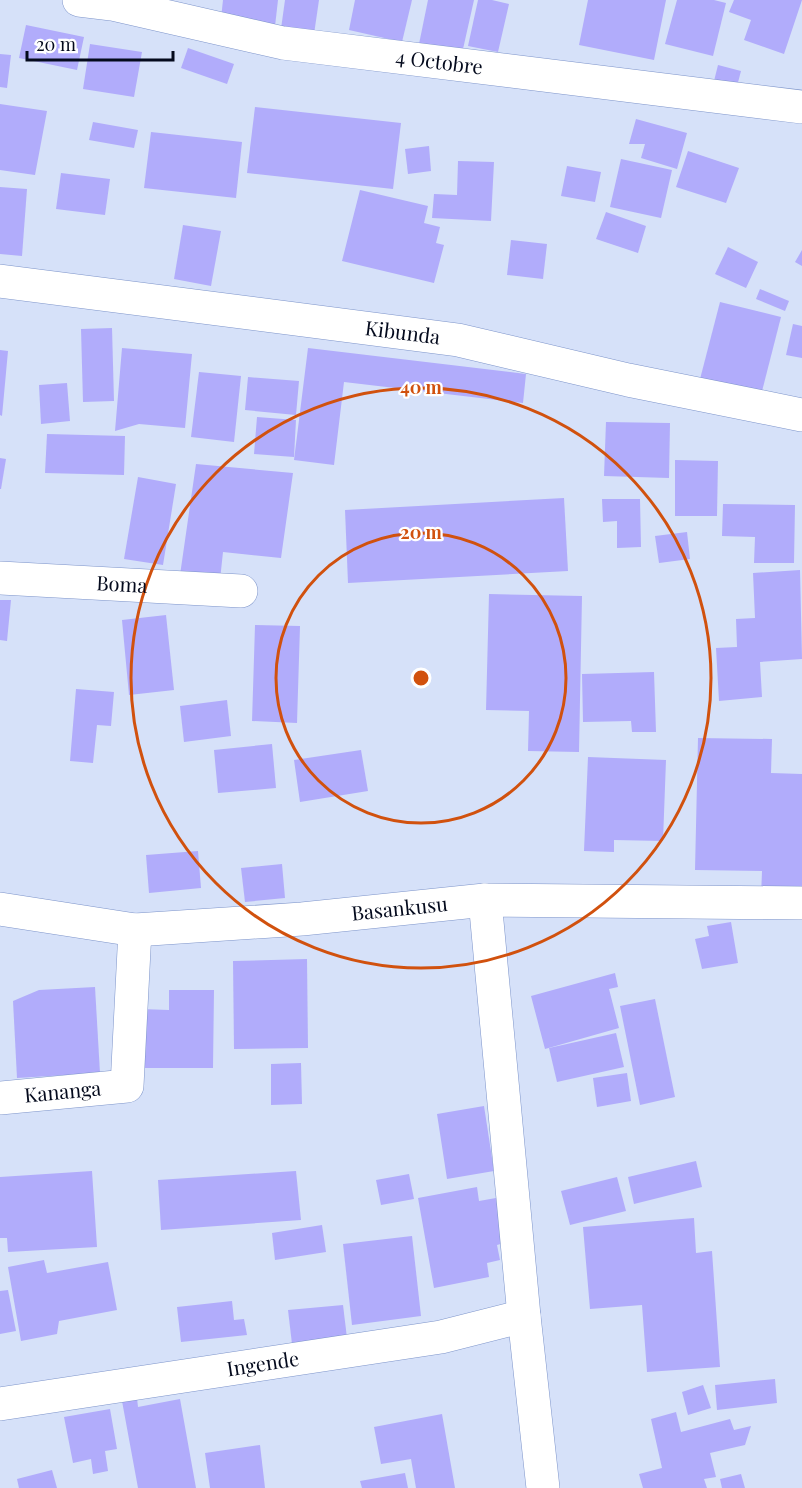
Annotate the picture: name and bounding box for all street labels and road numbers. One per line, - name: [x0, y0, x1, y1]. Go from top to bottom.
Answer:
- street label: 4 Octobre: [394, 42, 484, 80]
- street label: Kibunda: [364, 313, 442, 350]
- street label: Boma: [96, 568, 148, 598]
- street label: Basankusu: [350, 889, 449, 926]
- street label: Kananga: [23, 1074, 102, 1108]
- street label: Ingende: [225, 1344, 301, 1381]

